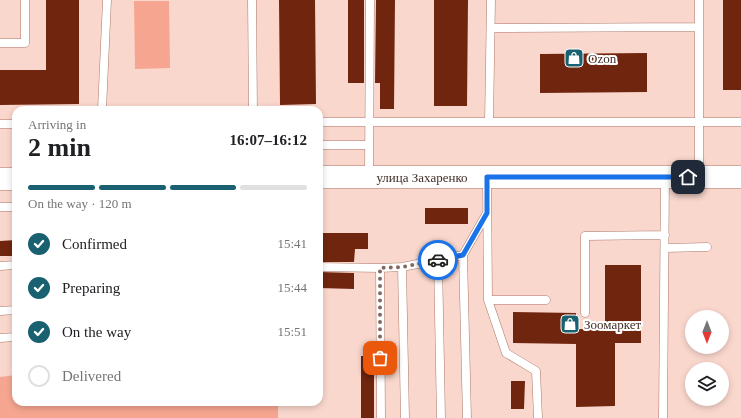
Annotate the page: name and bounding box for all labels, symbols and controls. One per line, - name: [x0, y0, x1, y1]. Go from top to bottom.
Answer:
- shop icon: Ozon: [563, 47, 585, 69]
- place label: Ozon: [588, 51, 617, 66]
- text: Arriving in: [28, 117, 86, 132]
- text: 16:07–16:12: [230, 132, 307, 148]
- text: 2 min: [28, 133, 91, 162]
- pin: [671, 160, 705, 194]
- icon: home: [677, 166, 699, 188]
- street label: улица Захаренко: [376, 170, 468, 185]
- text: On the way · 120 m: [28, 196, 132, 211]
- icon: check: [28, 233, 50, 255]
- text: Confirmed: [62, 236, 127, 252]
- text: 15:41: [277, 236, 307, 251]
- courier: [418, 240, 458, 280]
- icon: car: [427, 249, 449, 271]
- icon: check: [28, 277, 50, 299]
- text: Preparing: [62, 280, 120, 296]
- text: 15:44: [277, 280, 307, 295]
- north arrow: [685, 310, 729, 354]
- map controls: [685, 310, 729, 406]
- shop icon: Зоомаркет: [559, 313, 581, 335]
- place label: Зоомаркет: [584, 317, 641, 332]
- icon: check: [28, 321, 50, 343]
- text: On the way: [62, 324, 131, 340]
- text: 15:51: [277, 324, 307, 339]
- pin: [363, 341, 397, 375]
- icon: bag: [369, 347, 391, 369]
- button: layers: [685, 362, 729, 406]
- text: Delivered: [62, 368, 121, 384]

